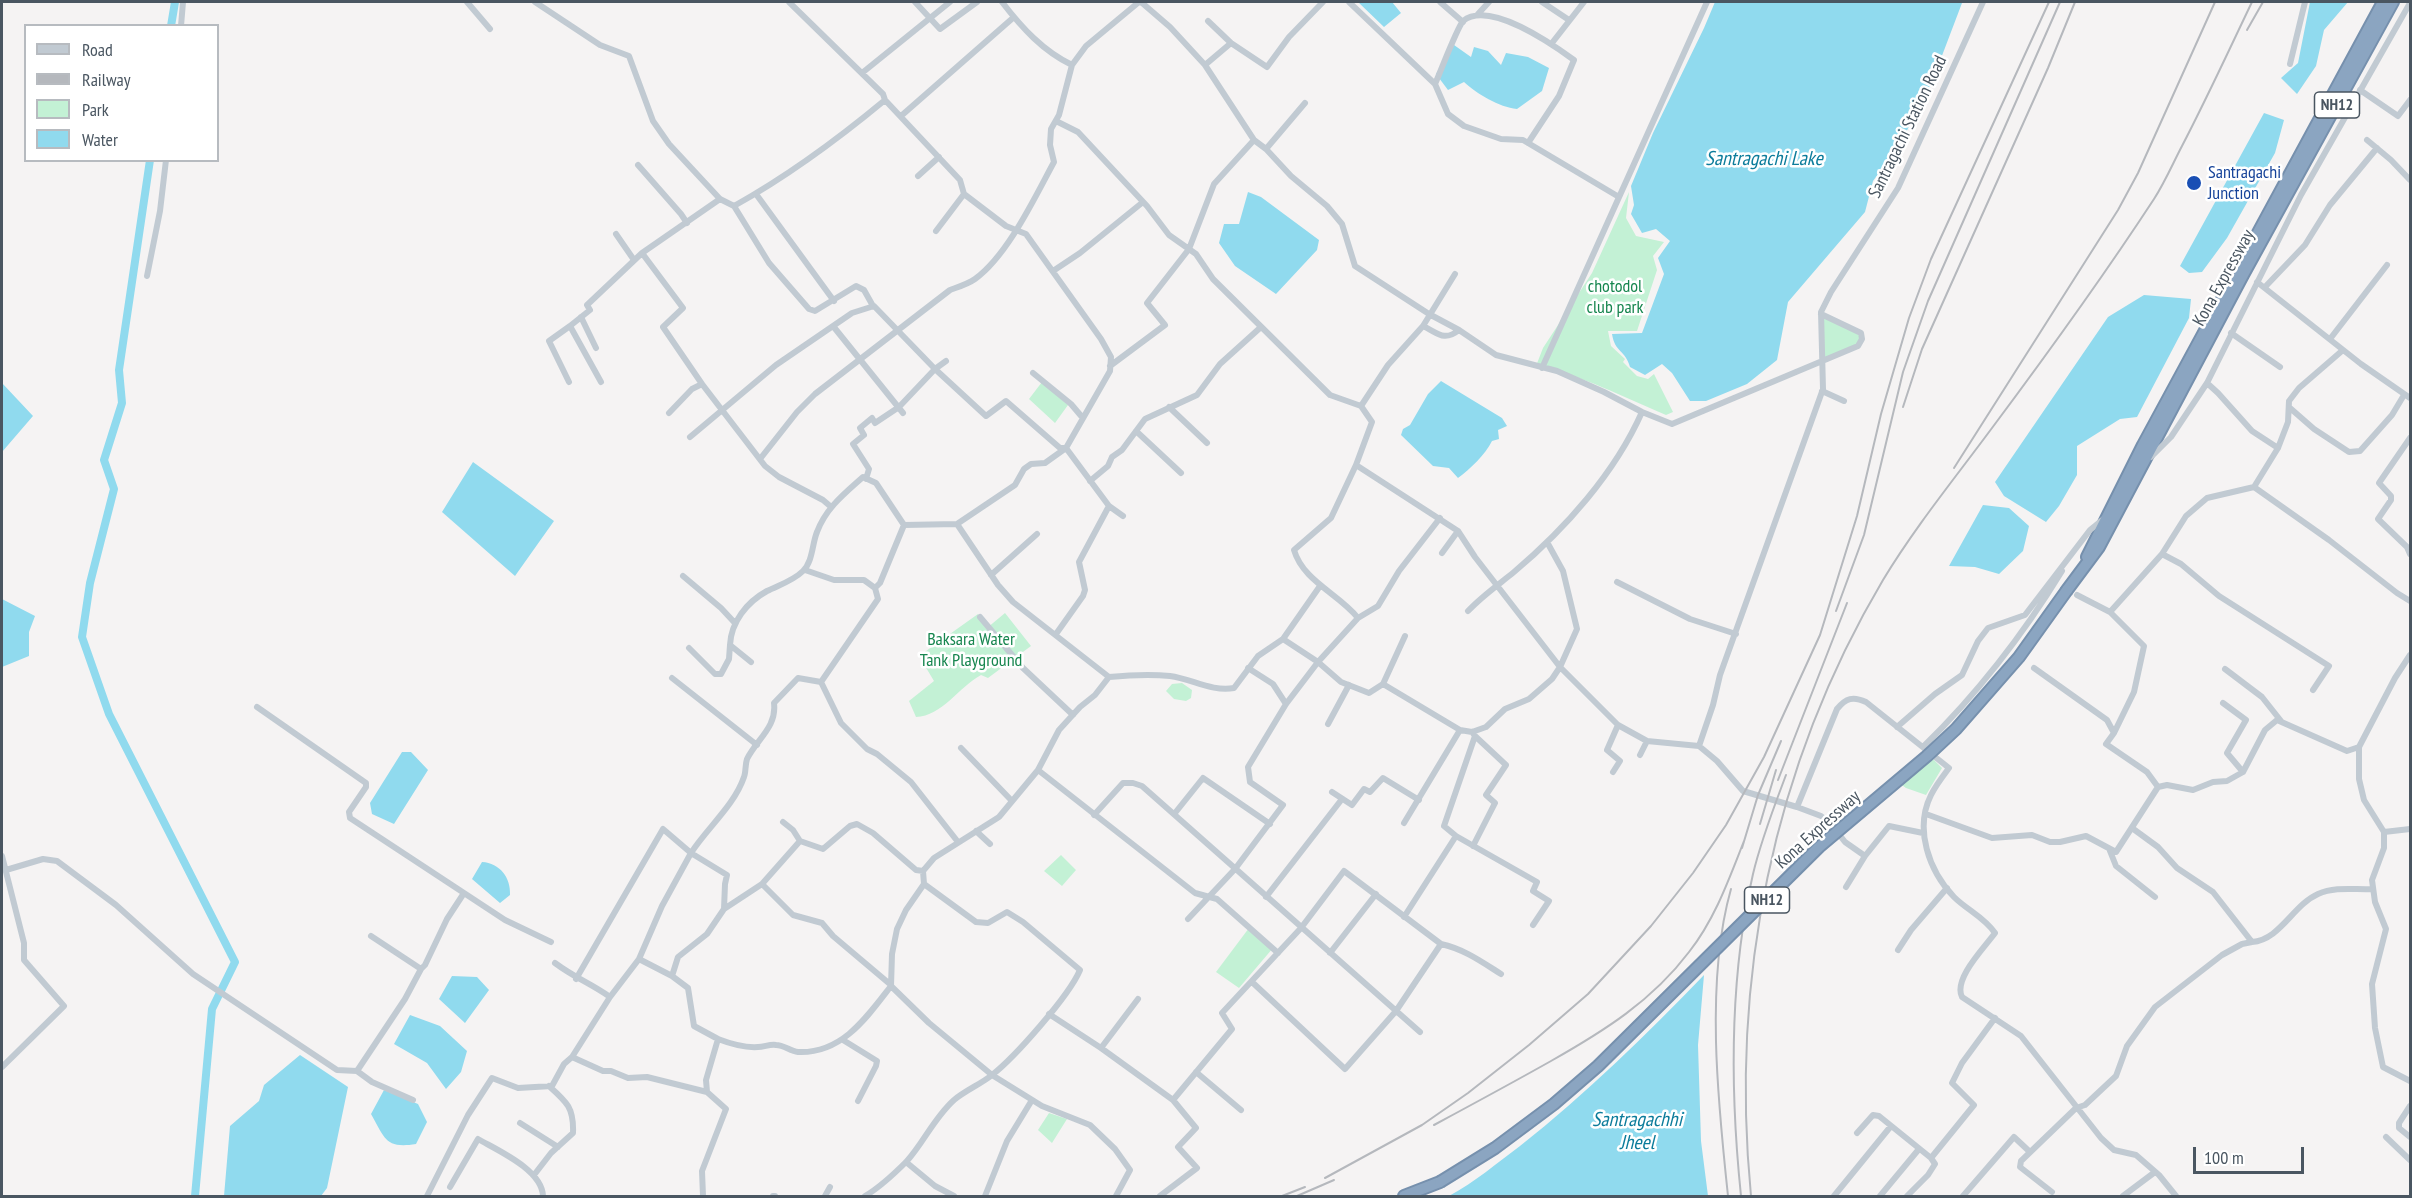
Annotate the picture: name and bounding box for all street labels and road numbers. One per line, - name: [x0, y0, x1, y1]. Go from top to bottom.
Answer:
- street label: Santragachi Station Road: [1864, 52, 1952, 202]
- road number: NH12: [2314, 92, 2360, 118]
- street label: Kona Expressway: [2189, 226, 2259, 330]
- street label: Kona Expressway: [1771, 786, 1865, 874]
- road number: NH12: [1744, 887, 1790, 913]

